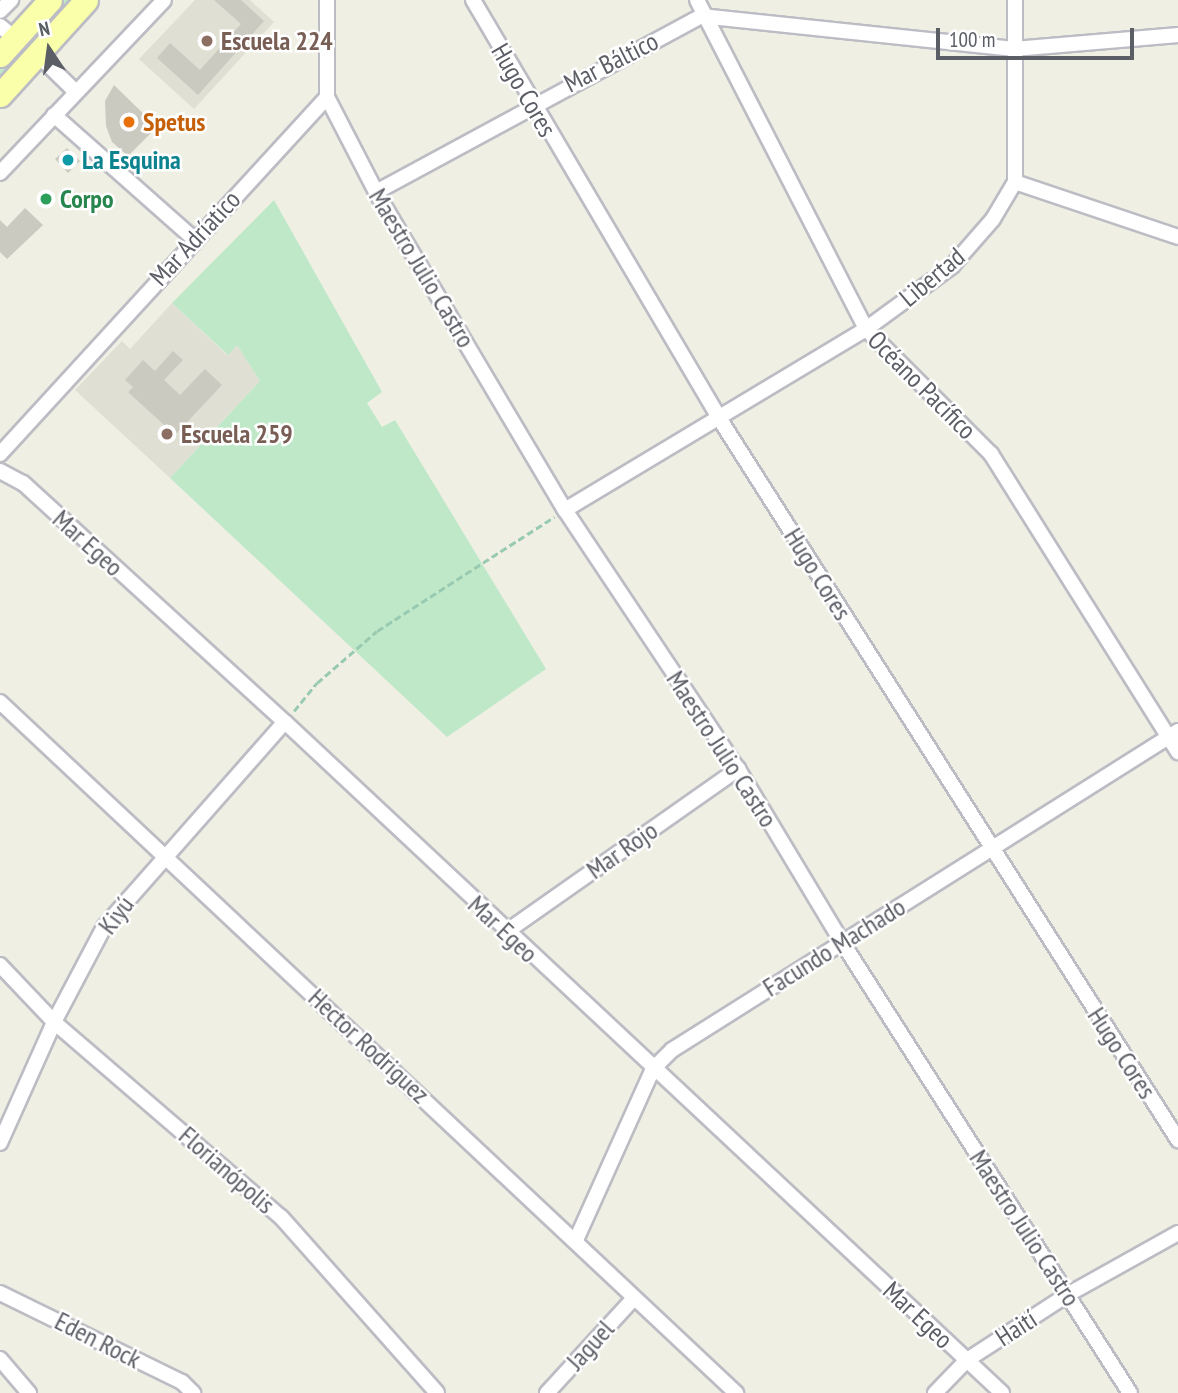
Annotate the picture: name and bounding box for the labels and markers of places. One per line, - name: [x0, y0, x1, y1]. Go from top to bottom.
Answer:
- place label: Escuela 224: [221, 25, 333, 57]
- marker: Escuela 224: [199, 33, 215, 49]
- place label: Spetus: [143, 106, 205, 138]
- marker: Spetus: [121, 114, 137, 130]
- place label: La Esquina: [82, 144, 181, 176]
- marker: La Esquina: [60, 152, 76, 168]
- place label: Corpo: [60, 183, 114, 215]
- marker: Corpo: [38, 191, 54, 207]
- place label: Escuela 259: [181, 418, 293, 450]
- marker: Escuela 259: [159, 426, 175, 442]

